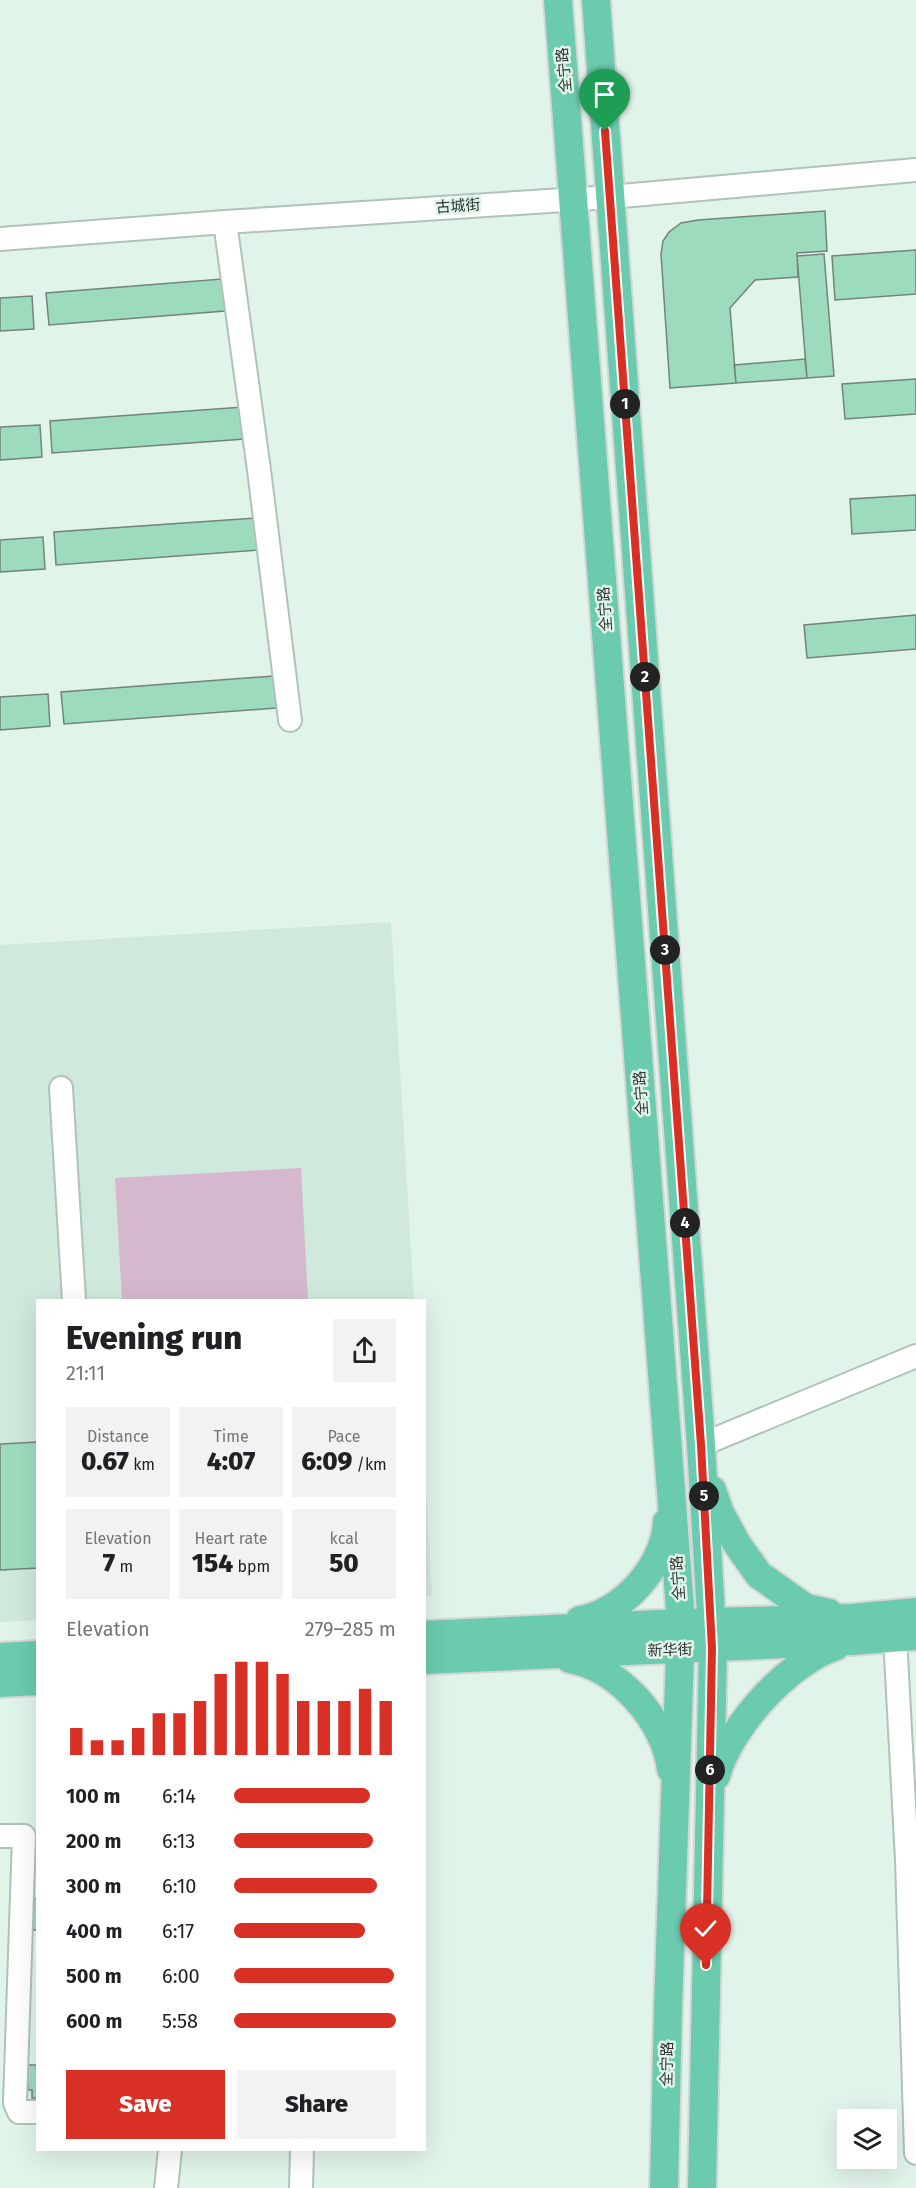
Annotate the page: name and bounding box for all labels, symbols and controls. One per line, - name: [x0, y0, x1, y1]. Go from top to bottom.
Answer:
- street label: 全宁路: [553, 47, 575, 93]
- pin: [579, 69, 630, 131]
- icon: arrive: [588, 78, 621, 111]
- street label: 古城街: [435, 195, 481, 217]
- pin: 1: [610, 389, 640, 419]
- text: 1: [621, 394, 629, 413]
- street label: 全宁路: [594, 586, 616, 632]
- pin: 2: [630, 662, 660, 692]
- text: 2: [641, 667, 649, 686]
- pin: 3: [650, 935, 680, 965]
- text: 3: [661, 940, 669, 959]
- street label: 全宁路: [630, 1070, 652, 1116]
- pin: 4: [670, 1208, 700, 1238]
- text: 4: [680, 1213, 690, 1232]
- text: Evening run: [66, 1318, 242, 1358]
- button: share: [333, 1319, 396, 1382]
- text: 21:11: [66, 1361, 105, 1385]
- text: Distance: [87, 1427, 149, 1446]
- text: Time: [213, 1427, 249, 1446]
- text: Pace: [327, 1427, 361, 1446]
- text: 0.67: [81, 1446, 129, 1477]
- text: 4:07: [207, 1446, 255, 1477]
- text: 6:09: [301, 1446, 352, 1477]
- text: km: [129, 1455, 155, 1474]
- text: /km: [352, 1455, 387, 1474]
- pin: 5: [689, 1481, 719, 1511]
- text: 5: [700, 1486, 708, 1505]
- text: Elevation: [84, 1529, 152, 1548]
- text: Heart rate: [195, 1529, 267, 1548]
- text: kcal: [330, 1529, 358, 1548]
- text: 7: [103, 1548, 115, 1579]
- text: 154: [192, 1548, 233, 1579]
- text: 50: [329, 1548, 359, 1579]
- street label: 全宁路: [667, 1555, 689, 1601]
- text: m: [115, 1557, 133, 1576]
- text: bpm: [233, 1557, 270, 1576]
- text: Elevation: [66, 1617, 150, 1641]
- text: 279–285 m: [305, 1617, 396, 1641]
- street label: 新华街: [647, 1640, 693, 1660]
- pin: 6: [695, 1755, 725, 1785]
- text: 6: [705, 1760, 715, 1779]
- text: 100 m: [66, 1784, 120, 1808]
- text: 6:14: [162, 1784, 196, 1808]
- text: 200 m: [66, 1829, 121, 1853]
- text: 6:13: [162, 1829, 195, 1853]
- text: 300 m: [66, 1874, 121, 1898]
- text: 6:10: [162, 1874, 196, 1898]
- pin: [680, 1903, 731, 1965]
- icon: check: [689, 1912, 722, 1945]
- text: 400 m: [66, 1919, 122, 1943]
- text: 6:17: [162, 1919, 194, 1943]
- text: 500 m: [66, 1964, 122, 1988]
- text: 6:00: [162, 1964, 200, 1988]
- text: 600 m: [66, 2009, 122, 2033]
- text: 5:58: [162, 2009, 198, 2033]
- street label: 全宁路: [658, 2041, 676, 2087]
- button: Save: [66, 2070, 225, 2139]
- button: Share: [237, 2070, 396, 2139]
- map controls: [837, 2109, 897, 2169]
- button: layers: [837, 2109, 897, 2169]

